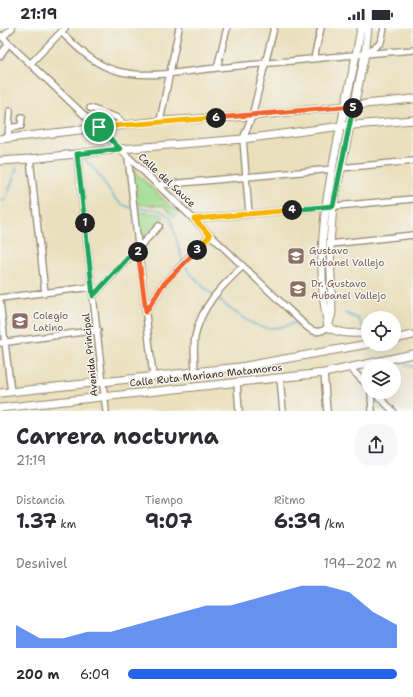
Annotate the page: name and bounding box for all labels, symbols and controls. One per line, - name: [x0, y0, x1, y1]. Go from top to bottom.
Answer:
- text: 21:19: [20, 4, 57, 24]
- pin: 5: [343, 98, 363, 118]
- text: 5: [350, 100, 356, 115]
- pin: 6: [206, 108, 226, 128]
- pin: [82, 110, 116, 144]
- text: 6: [212, 110, 220, 125]
- icon: arrive: [88, 116, 110, 138]
- street label: Calle del Sauce: [136, 150, 198, 210]
- pin: 4: [282, 200, 302, 220]
- text: 4: [288, 202, 296, 217]
- pin: 1: [75, 213, 95, 233]
- text: 1: [82, 215, 88, 230]
- pin: 3: [187, 240, 207, 260]
- pin: 2: [128, 242, 148, 262]
- text: 3: [193, 242, 201, 257]
- text: 2: [134, 244, 142, 259]
- place label: Gustavo Aubanel Vallejo: [309, 244, 384, 269]
- school or university icon: Gustavo Aubanel Vallejo: [286, 246, 306, 266]
- place label: Dr. Gustavo Aubanel Vallejo: [311, 277, 386, 302]
- school or university icon: Dr. Gustavo Aubanel Vallejo: [288, 279, 308, 299]
- place label: Colegio Latino: [33, 309, 68, 334]
- school or university icon: Colegio Latino: [10, 311, 30, 331]
- map controls: [361, 311, 401, 399]
- button: locate: [361, 311, 401, 351]
- street label: Avenida Principal: [79, 313, 101, 397]
- button: layers: [361, 359, 401, 399]
- street label: Calle Ruta Mariano Matamoros: [129, 361, 283, 389]
- text: Carrera nocturna: [16, 422, 219, 451]
- button: share: [355, 424, 397, 466]
- text: 21:19: [16, 452, 46, 469]
- text: Distancia: [16, 493, 65, 508]
- text: Tiempo: [145, 493, 183, 508]
- text: Ritmo: [274, 493, 305, 508]
- text: 1.37: [16, 508, 57, 534]
- text: 9:07: [145, 508, 192, 534]
- text: 6:39: [274, 508, 321, 534]
- text: km: [57, 517, 76, 532]
- text: /km: [321, 517, 344, 532]
- text: Desnivel: [16, 555, 67, 572]
- text: 194–202 m: [324, 555, 397, 572]
- text: 200 m: [16, 666, 59, 683]
- text: 6:09: [80, 666, 110, 683]

